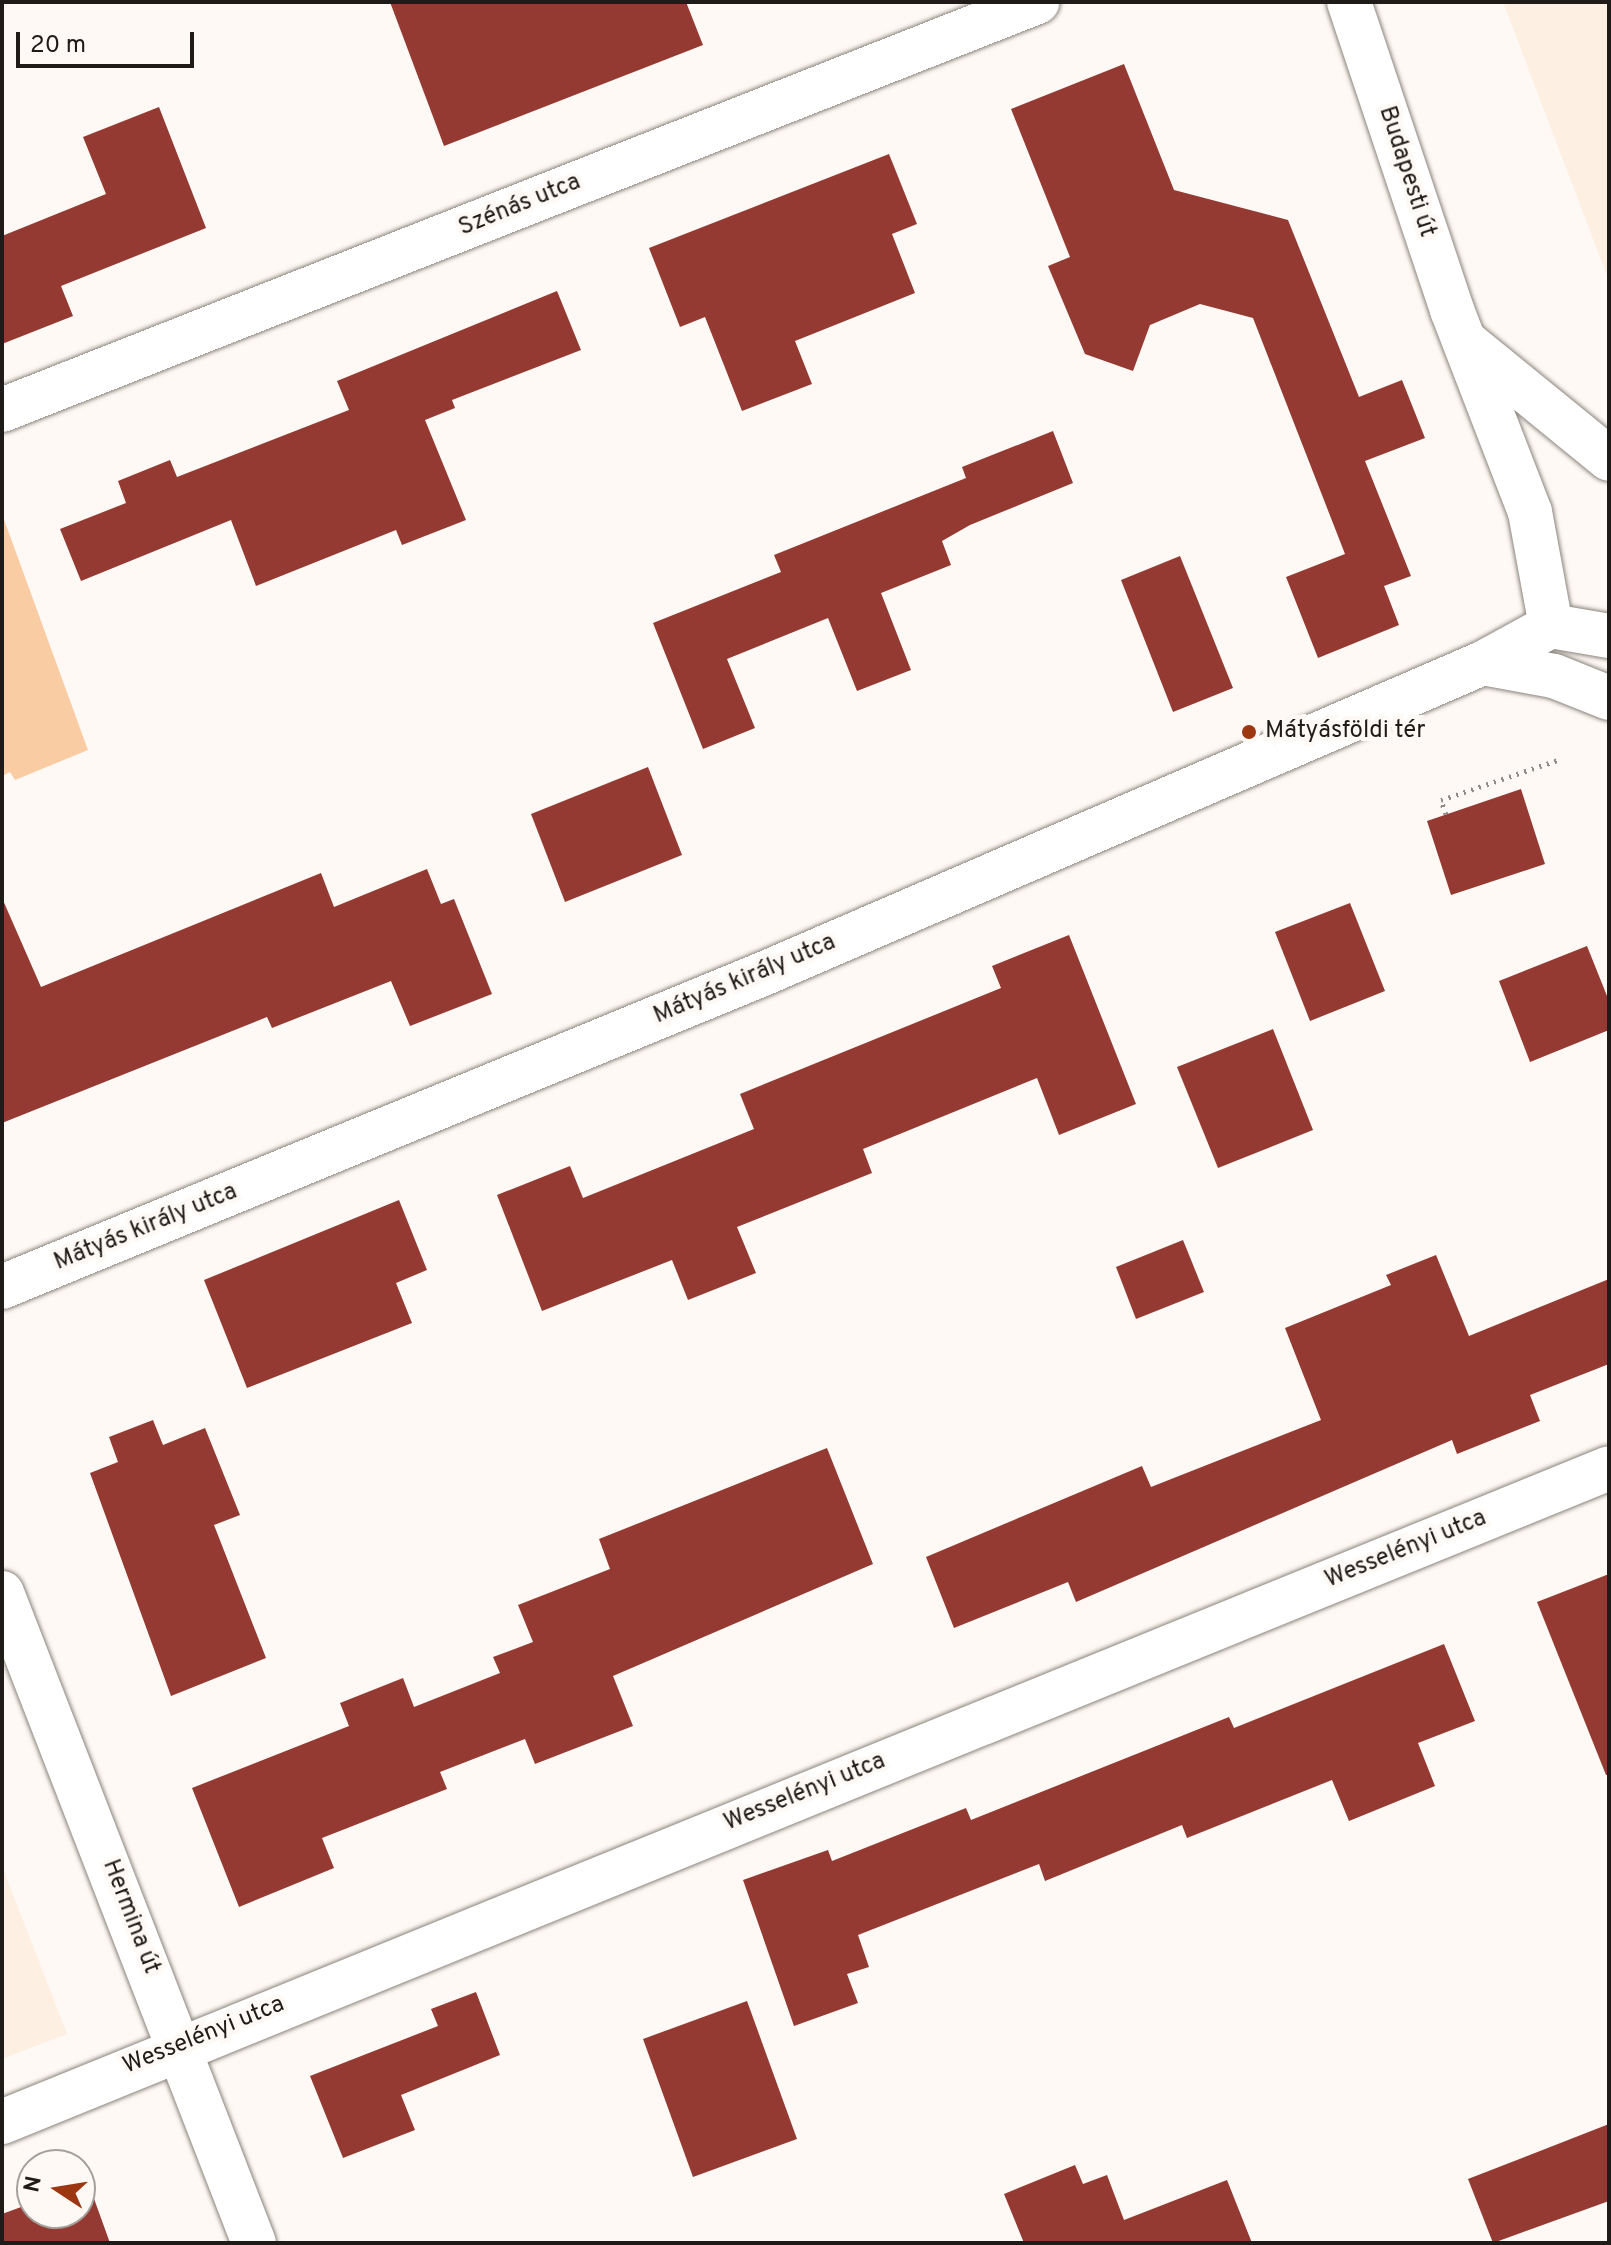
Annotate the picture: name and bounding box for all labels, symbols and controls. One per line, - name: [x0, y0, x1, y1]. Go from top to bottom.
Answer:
- scale bar: [20, 16, 198, 66]
- text: 20 m: [30, 31, 86, 61]
- street label: Budapesti út: [1371, 103, 1441, 241]
- street label: Szénás utca: [455, 168, 585, 244]
- place label: Mátyásföldi tér: [1265, 718, 1426, 746]
- marker: Mátyásföldi tér: [1240, 723, 1258, 741]
- street label: Mátyás király utca: [650, 929, 840, 1031]
- street label: Mátyás király utca: [50, 1178, 242, 1278]
- street label: Wesselényi utca: [1321, 1505, 1491, 1595]
- street label: Wesselényi utca: [720, 1748, 890, 1838]
- street label: Hermina út: [95, 1856, 165, 1978]
- street label: Wesselényi utca: [119, 1991, 289, 2081]
- north arrow: [16, 2149, 96, 2229]
- text: N: [19, 2174, 49, 2195]

